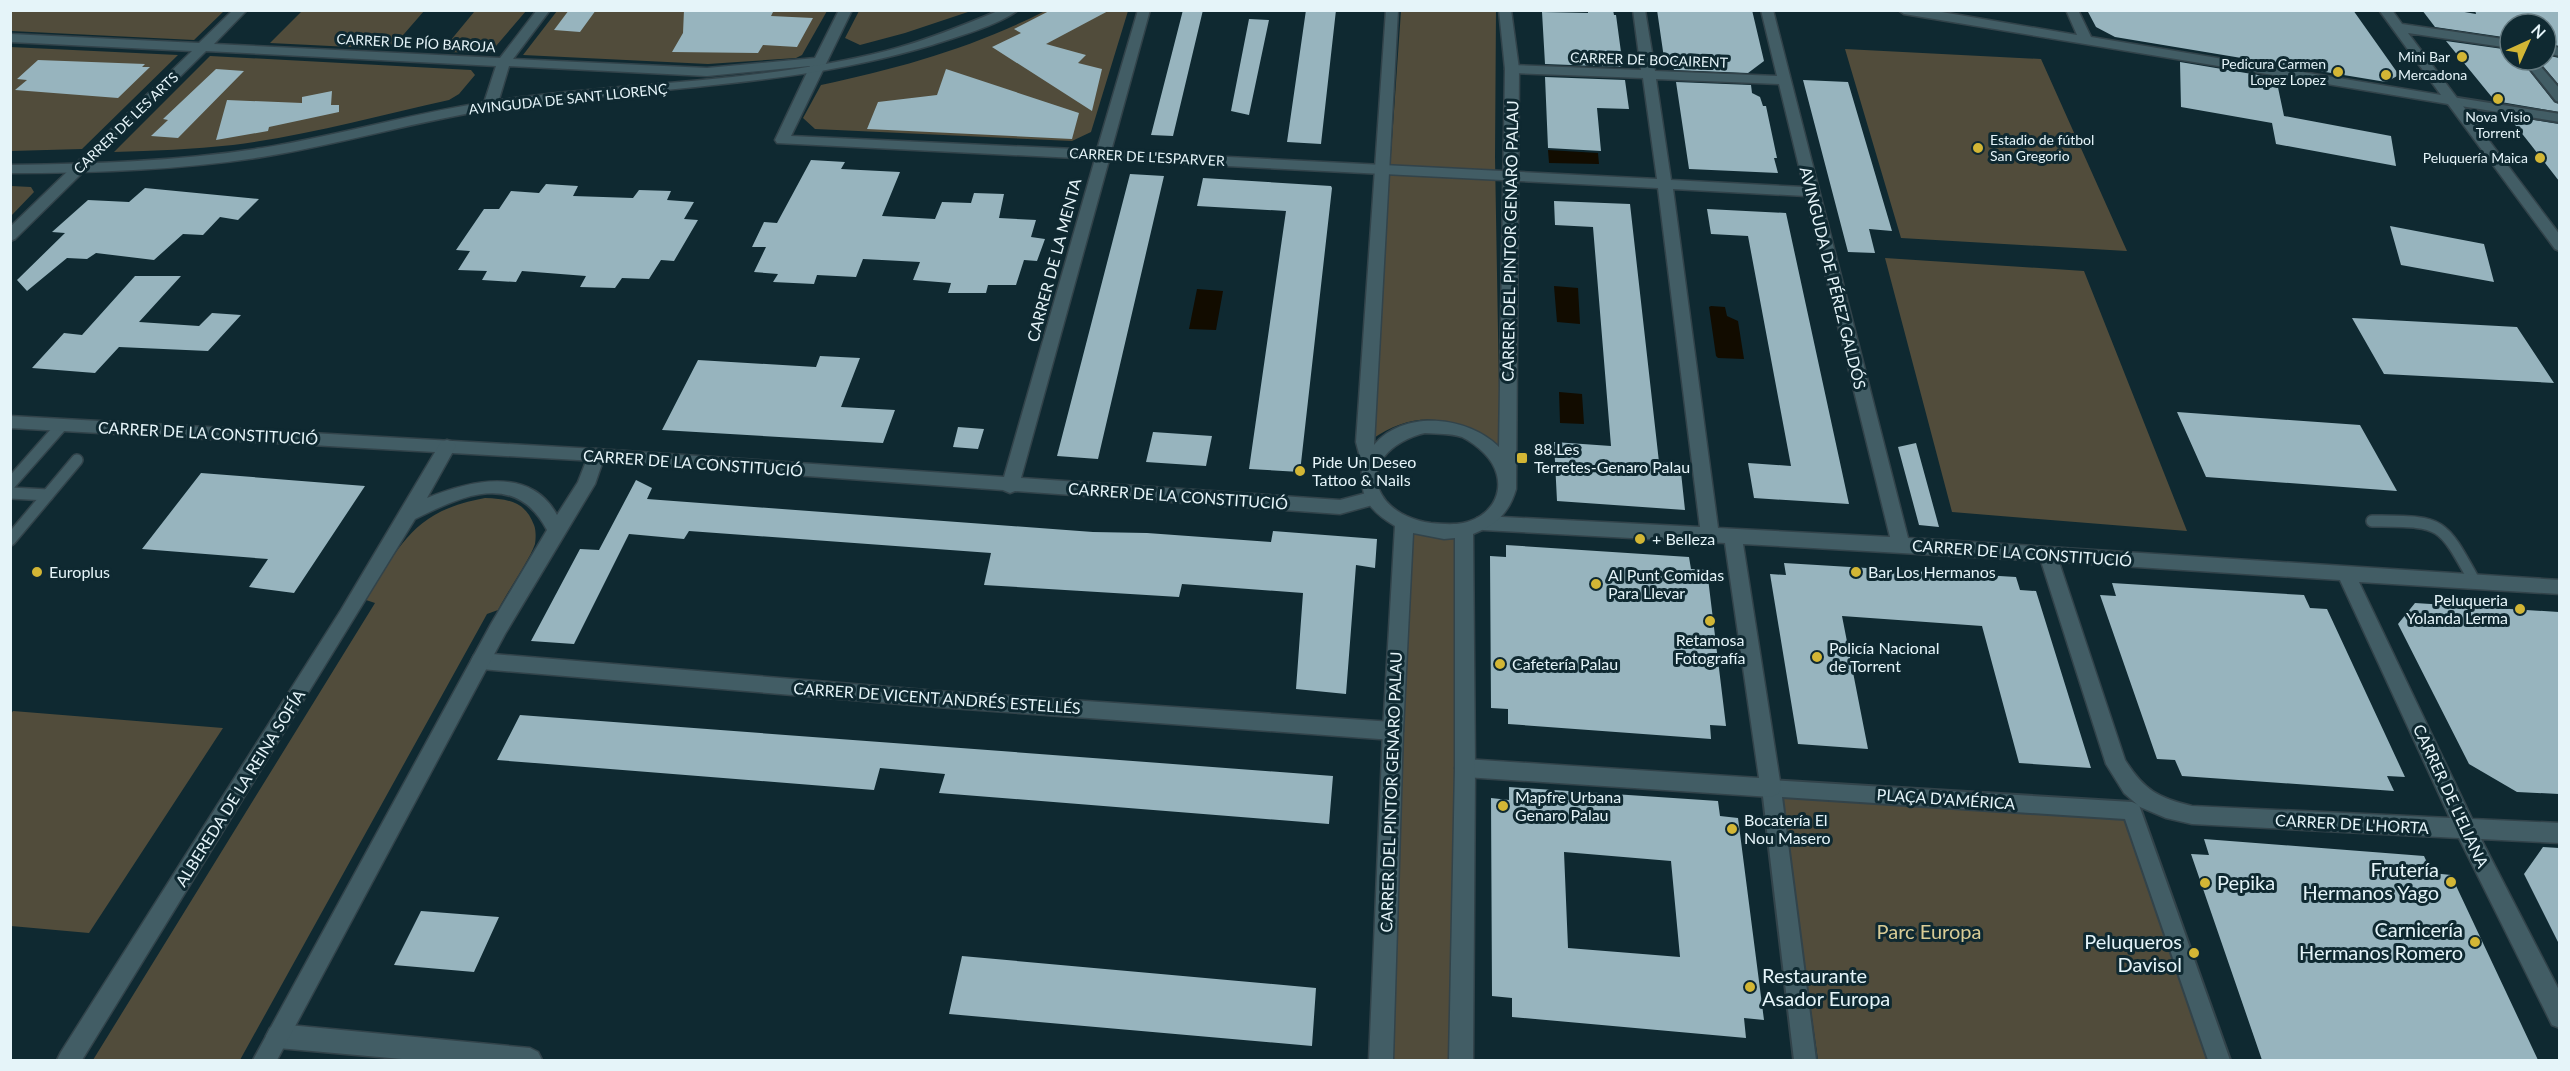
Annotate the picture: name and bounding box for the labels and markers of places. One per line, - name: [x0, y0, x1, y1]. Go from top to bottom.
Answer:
- place label: Mini Bar: [2398, 48, 2450, 65]
- marker: Mini Bar: [2455, 50, 2469, 64]
- place label: Pedicura Carmen Lopez Lopez: [2221, 55, 2326, 88]
- marker: Pedicura Carmen Lopez Lopez: [2331, 65, 2345, 79]
- place label: Mercadona: [2398, 66, 2467, 83]
- marker: Mercadona: [2379, 68, 2393, 82]
- marker: Nova Visio Torrent: [2491, 92, 2505, 106]
- place label: Nova Visio Torrent: [2465, 108, 2531, 141]
- place label: Estadio de fútbol San Gregorio: [1990, 131, 2094, 164]
- marker: Estadio de fútbol San Gregorio: [1971, 141, 1985, 155]
- place label: Peluquería Maica: [2423, 149, 2528, 166]
- marker: Peluquería Maica: [2533, 151, 2547, 165]
- place label: 88.Les Terretes-Genaro Palau: [1534, 439, 1690, 476]
- marker: 88.Les Terretes-Genaro Palau: [1515, 451, 1529, 465]
- place label: Pide Un Deseo Tattoo & Nails: [1312, 452, 1416, 489]
- marker: Pide Un Deseo Tattoo & Nails: [1293, 464, 1307, 478]
- place label: + Belleza: [1652, 529, 1715, 548]
- marker: + Belleza: [1633, 532, 1647, 546]
- place label: Europlus: [49, 562, 110, 581]
- place label: Bar Los Hermanos: [1868, 562, 1996, 581]
- marker: Europlus: [30, 565, 44, 579]
- place label: Al Punt Comidas Para Llevar: [1608, 565, 1724, 602]
- marker: Bar Los Hermanos: [1849, 565, 1863, 579]
- marker: Al Punt Comidas Para Llevar: [1589, 577, 1603, 591]
- place label: Peluqueria Yolanda Lerma: [2406, 590, 2508, 627]
- marker: Peluqueria Yolanda Lerma: [2513, 602, 2527, 616]
- marker: Retamosa Fotografía: [1703, 614, 1717, 628]
- place label: Retamosa Fotografía: [1675, 630, 1745, 667]
- place label: Policía Nacional de Torrent: [1829, 638, 1940, 675]
- marker: Policía Nacional de Torrent: [1810, 650, 1824, 664]
- place label: Cafetería Palau: [1512, 654, 1618, 673]
- marker: Cafetería Palau: [1493, 657, 1507, 671]
- place label: Mapfre Urbana Genaro Palau: [1515, 787, 1621, 824]
- marker: Mapfre Urbana Genaro Palau: [1496, 799, 1510, 813]
- place label: Bocatería El Nou Masero: [1744, 810, 1831, 847]
- marker: Bocatería El Nou Masero: [1725, 822, 1739, 836]
- place label: Frutería Hermanos Yago: [2303, 857, 2439, 904]
- place label: Pepika: [2217, 870, 2275, 894]
- marker: Frutería Hermanos Yago: [2444, 875, 2458, 889]
- marker: Pepika: [2198, 876, 2212, 890]
- place label: Carnicería Hermanos Romero: [2299, 917, 2463, 964]
- place label: Peluqueros Davisol: [2084, 929, 2182, 976]
- marker: Carnicería Hermanos Romero: [2468, 935, 2482, 949]
- marker: Peluqueros Davisol: [2187, 946, 2201, 960]
- place label: Restaurante Asador Europa: [1762, 963, 1890, 1010]
- marker: Restaurante Asador Europa: [1743, 980, 1757, 994]

